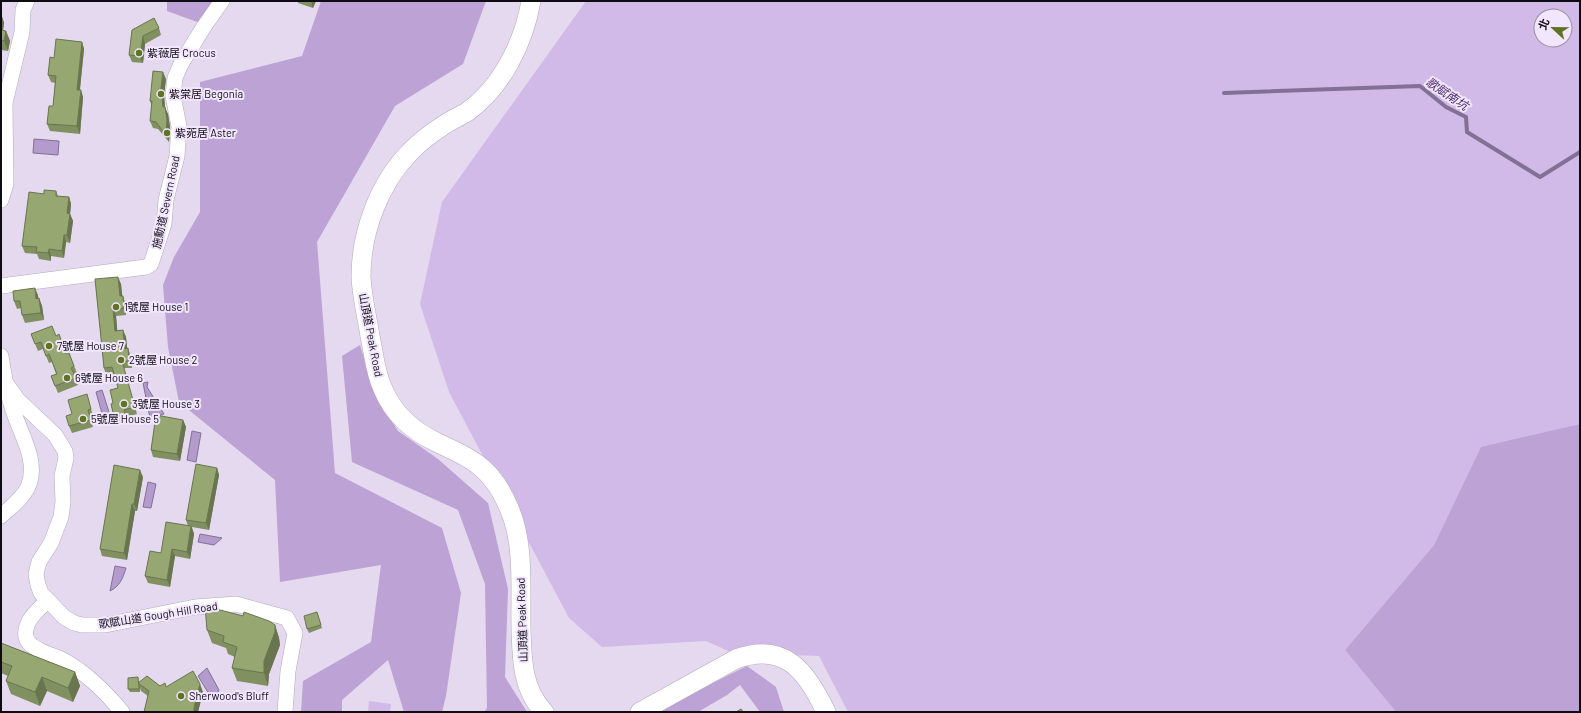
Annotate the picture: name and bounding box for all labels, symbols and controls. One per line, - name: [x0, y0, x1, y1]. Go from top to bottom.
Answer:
- north arrow: [1533, 8, 1573, 48]
- text: 北: [1535, 17, 1551, 32]
- place label: 紫薇居 Crocus: [147, 46, 216, 59]
- marker: 紫薇居 Crocus: [134, 48, 144, 58]
- water label: 歌賦南坑: [1424, 74, 1473, 114]
- place label: 紫棠居 Begonia: [169, 87, 243, 100]
- marker: 紫棠居 Begonia: [156, 89, 166, 99]
- place label: 紫菀居 Aster: [175, 126, 236, 139]
- marker: 紫菀居 Aster: [162, 128, 172, 138]
- street label: 施勳道 Severn Road: [149, 154, 182, 250]
- street label: 山頂道 Peak Road: [357, 292, 386, 378]
- place label: 1號屋 House 1: [124, 300, 188, 313]
- marker: 1號屋 House 1: [111, 302, 121, 312]
- place label: 7號屋 House 7: [57, 339, 124, 352]
- marker: 7號屋 House 7: [44, 341, 54, 351]
- place label: 2號屋 House 2: [129, 353, 198, 366]
- marker: 2號屋 House 2: [116, 355, 126, 365]
- place label: 6號屋 House 6: [75, 371, 143, 384]
- marker: 6號屋 House 6: [62, 373, 72, 383]
- place label: 3號屋 House 3: [132, 397, 200, 410]
- marker: 3號屋 House 3: [119, 399, 129, 409]
- place label: 5號屋 House 5: [91, 412, 159, 425]
- marker: 5號屋 House 5: [78, 414, 88, 424]
- street label: 山頂道 Peak Road: [514, 577, 529, 663]
- street label: 歌賦山道 Gough Hill Road: [97, 599, 218, 630]
- place label: Sherwood's Bluff: [189, 689, 269, 702]
- marker: Sherwood's Bluff: [176, 691, 186, 701]

